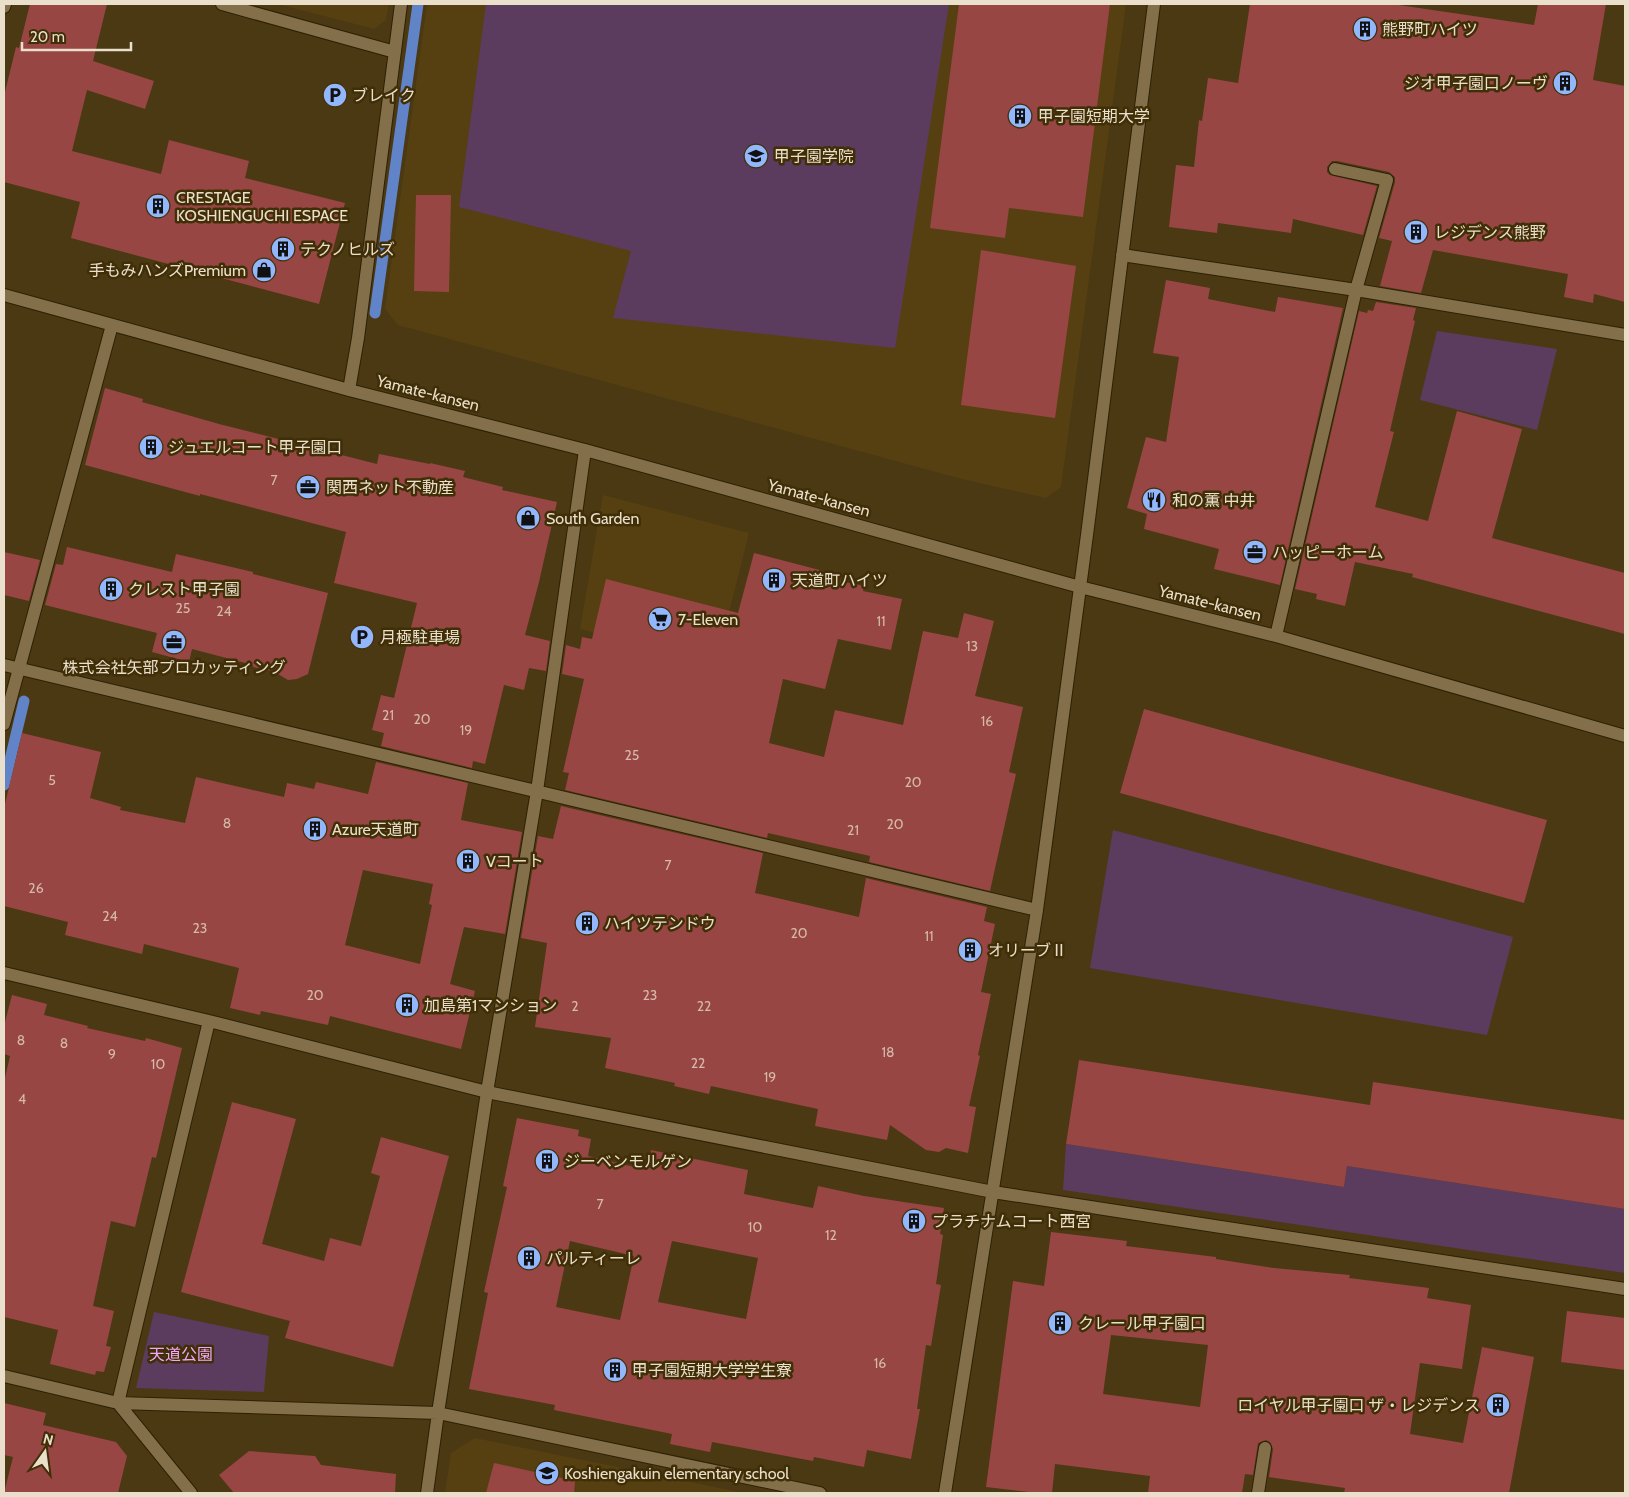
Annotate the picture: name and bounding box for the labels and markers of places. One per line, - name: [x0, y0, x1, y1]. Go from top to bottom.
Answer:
- building icon: 熊野町ハイツ: [1352, 16, 1378, 42]
- place label: 熊野町ハイツ: [1382, 20, 1478, 39]
- building icon: ジオ甲子園口ノーヴ: [1552, 70, 1578, 96]
- place label: ジオ甲子園口ノーヴ: [1404, 74, 1548, 93]
- parking icon: ブレイク: [322, 82, 348, 108]
- place label: ブレイク: [352, 86, 416, 105]
- building icon: 甲子園短期大学: [1007, 103, 1033, 129]
- place label: 甲子園短期大学: [1038, 107, 1150, 126]
- school or university icon: 甲子園学院: [743, 143, 769, 169]
- place label: 甲子園学院: [774, 147, 854, 166]
- place label: CRESTAGE KOSHIENGUCHI ESPACE: [176, 188, 348, 225]
- building icon: CRESTAGE KOSHIENGUCHI ESPACE: [145, 193, 171, 219]
- building icon: レジデンス熊野: [1403, 219, 1429, 245]
- place label: レジデンス熊野: [1434, 223, 1546, 242]
- building icon: テクノヒルズ: [270, 236, 296, 262]
- place label: テクノヒルズ: [300, 240, 395, 259]
- shop icon: 手もみハンズPremium: [251, 257, 277, 283]
- place label: 手もみハンズPremium: [88, 261, 246, 280]
- building icon: ジュエルコート甲子園口: [138, 434, 164, 460]
- place label: ジュエルコート甲子園口: [168, 438, 343, 457]
- office icon: 関西ネット不動産: [295, 474, 321, 500]
- place label: 関西ネット不動産: [326, 478, 454, 497]
- restaurant icon: 和の薫 中井: [1141, 487, 1167, 513]
- place label: 和の薫 中井: [1172, 491, 1256, 510]
- shop icon: South Garden: [515, 505, 541, 531]
- place label: South Garden: [546, 509, 640, 528]
- office icon: ハッピーホーム: [1242, 539, 1268, 565]
- place label: ハッピーホーム: [1272, 543, 1384, 562]
- building icon: 天道町ハイツ: [761, 567, 787, 593]
- place label: 天道町ハイツ: [792, 571, 888, 590]
- building icon: クレスト甲子園: [98, 576, 124, 602]
- place label: クレスト甲子園: [128, 580, 240, 599]
- supermarket icon: 7-Eleven: [647, 606, 673, 632]
- place label: 7-Eleven: [678, 610, 738, 629]
- parking icon: 月極駐車場: [349, 624, 375, 650]
- place label: 月極駐車場: [380, 628, 460, 647]
- office icon: 株式会社矢部プロカッティング: [161, 629, 187, 655]
- place label: 株式会社矢部プロカッティング: [62, 658, 286, 677]
- building icon: Azure天道町: [302, 816, 328, 842]
- place label: Azure天道町: [332, 820, 419, 839]
- building icon: Vコート: [455, 848, 481, 874]
- place label: Vコート: [486, 852, 544, 871]
- building icon: ハイツテンドウ: [574, 910, 600, 936]
- place label: ハイツテンドウ: [604, 914, 716, 933]
- building icon: オリーブⅡ: [957, 937, 983, 963]
- place label: オリーブⅡ: [988, 941, 1067, 960]
- building icon: 加島第1マンション: [394, 992, 420, 1018]
- place label: 加島第1マンション: [424, 996, 557, 1015]
- building icon: ジーベンモルゲン: [534, 1148, 560, 1174]
- place label: ジーベンモルゲン: [564, 1152, 692, 1171]
- building icon: プラチナムコート西宮: [901, 1208, 927, 1234]
- place label: プラチナムコート西宮: [932, 1212, 1092, 1231]
- building icon: パルティーレ: [516, 1245, 542, 1271]
- place label: パルティーレ: [546, 1249, 641, 1268]
- building icon: クレール甲子園口: [1047, 1310, 1073, 1336]
- place label: クレール甲子園口: [1078, 1314, 1206, 1333]
- building icon: 甲子園短期大学学生寮: [602, 1357, 628, 1383]
- place label: 甲子園短期大学学生寮: [632, 1361, 792, 1380]
- building icon: ロイヤル甲子園口 ザ・レジデンス: [1485, 1392, 1511, 1418]
- place label: ロイヤル甲子園口 ザ・レジデンス: [1237, 1396, 1480, 1415]
- school or university icon: Koshiengakuin elementary school: [534, 1460, 560, 1486]
- place label: Koshiengakuin elementary school: [564, 1464, 789, 1483]

